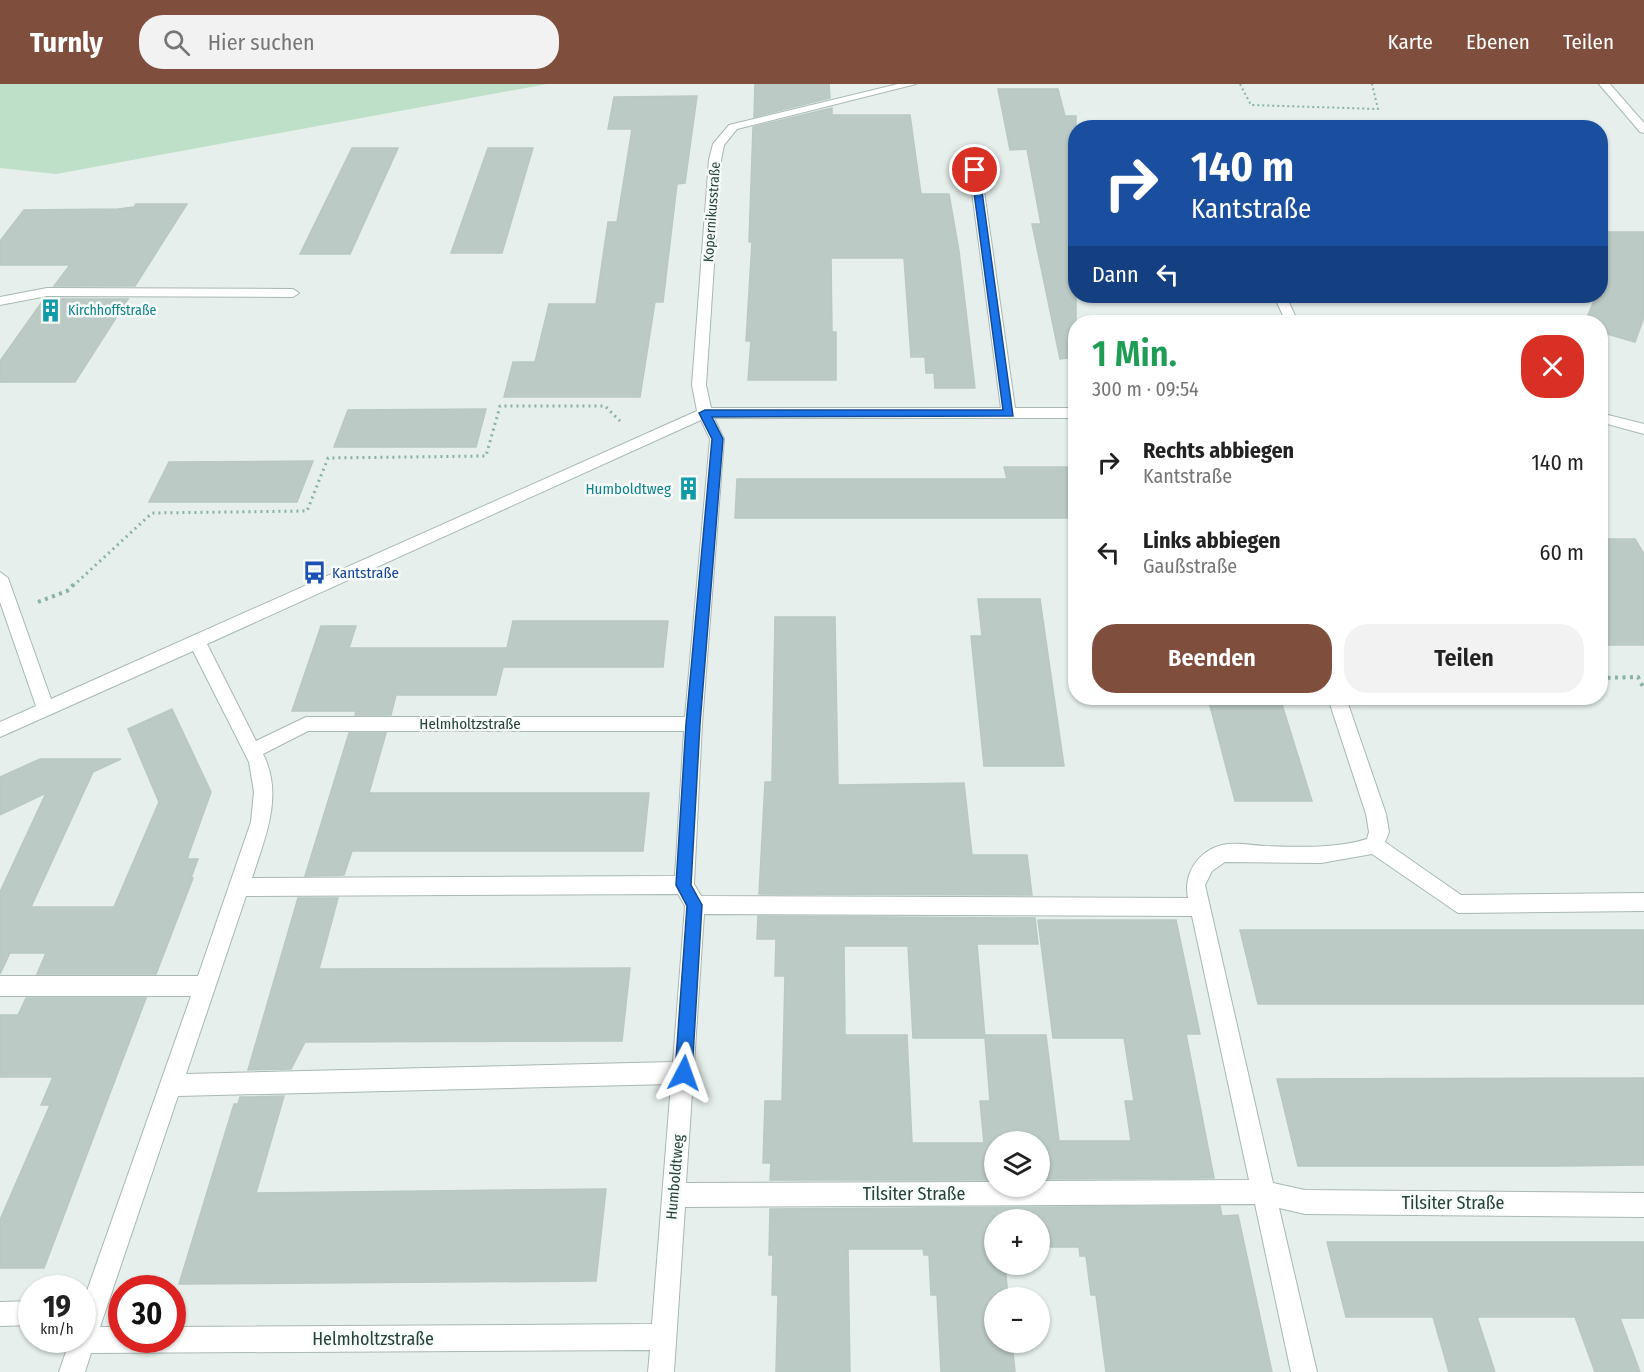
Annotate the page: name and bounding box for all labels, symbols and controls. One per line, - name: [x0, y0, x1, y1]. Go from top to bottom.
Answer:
- search box: [139, 15, 559, 69]
- text: Turnly: [30, 26, 103, 59]
- icon: search: [160, 26, 193, 59]
- text: Hier suchen: [208, 29, 315, 56]
- text: Karte: [1387, 29, 1433, 55]
- text: Ebenen: [1466, 29, 1530, 55]
- text: Teilen: [1563, 29, 1614, 55]
- text: 140 m: [1191, 142, 1294, 192]
- pin: [949, 144, 1000, 195]
- icon: right: [1092, 144, 1170, 222]
- icon: arrive: [958, 153, 991, 186]
- street label: Kopernikusstraße: [700, 161, 724, 263]
- text: Kantstraße: [1191, 193, 1311, 225]
- icon: left: [1151, 258, 1184, 291]
- text: Dann: [1092, 261, 1139, 288]
- building icon: Kirchhoffstraße: [37, 297, 63, 323]
- place label: Kirchhoffstraße: [68, 302, 156, 319]
- text: 1 Min.: [1092, 332, 1177, 376]
- button: close: [1521, 335, 1584, 398]
- text: 300 m · 09:54: [1092, 377, 1199, 401]
- text: Rechts abbiegen: [1143, 437, 1294, 464]
- icon: right: [1092, 446, 1125, 479]
- text: 140 m: [1531, 449, 1584, 476]
- text: Kantstraße: [1143, 464, 1232, 488]
- building icon: Humboldtweg: [676, 476, 702, 502]
- place label: Humboldtweg: [586, 480, 671, 498]
- text: Links abbiegen: [1143, 527, 1281, 554]
- icon: left: [1092, 536, 1125, 569]
- text: 60 m: [1540, 539, 1584, 566]
- text: Gaußstraße: [1143, 554, 1237, 578]
- bus stop icon: Kantstraße: [301, 560, 327, 586]
- place label: Kantstraße: [332, 564, 399, 582]
- button: Beenden: [1092, 624, 1332, 693]
- button: Teilen: [1344, 624, 1584, 693]
- street label: Helmholtzstraße: [419, 715, 521, 733]
- position arrow: [652, 1041, 716, 1105]
- map controls: [984, 1131, 1050, 1353]
- button: layers: [984, 1131, 1050, 1197]
- street label: Humboldtweg: [662, 1134, 688, 1220]
- street label: Tilsiter Straße: [863, 1183, 965, 1205]
- street label: Tilsiter Straße: [1402, 1192, 1504, 1214]
- button: +: [984, 1209, 1050, 1275]
- speed limit sign: 30: [108, 1275, 186, 1353]
- button: −: [984, 1287, 1050, 1353]
- text: 19: [43, 1289, 71, 1325]
- text: km/h: [40, 1320, 74, 1338]
- street label: Helmholtzstraße: [312, 1328, 434, 1350]

